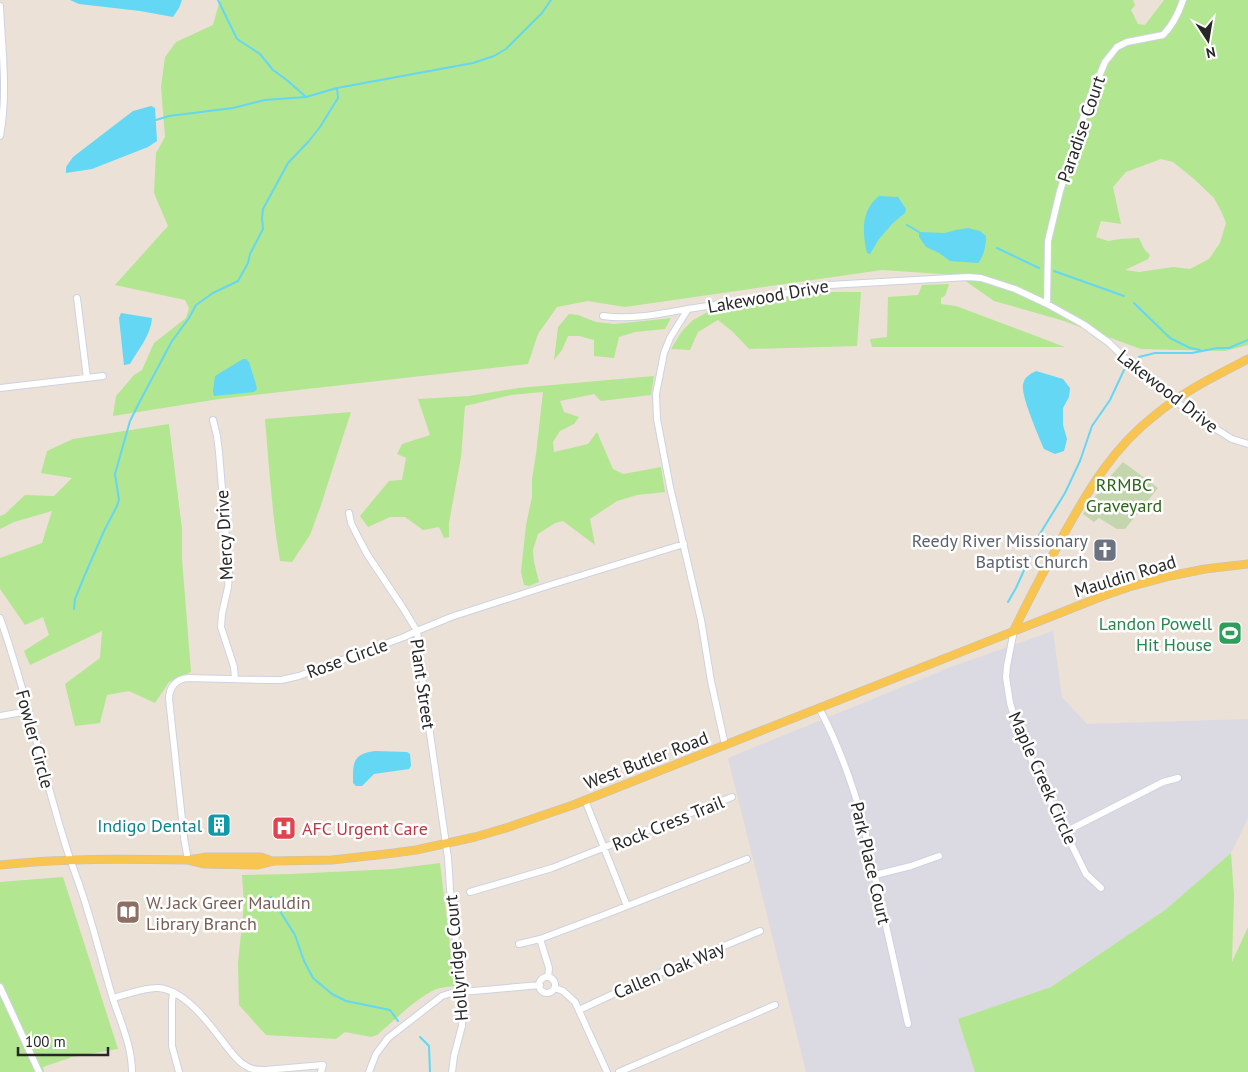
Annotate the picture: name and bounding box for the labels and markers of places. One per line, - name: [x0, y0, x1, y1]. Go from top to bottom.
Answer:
- place label: Reedy River Missionary Baptist Church: [912, 529, 1089, 573]
- church icon: Reedy River Missionary Baptist Church: [1092, 537, 1118, 563]
- place label: Landon Powell Hit House: [1099, 612, 1213, 656]
- sports icon: Landon Powell Hit House: [1217, 620, 1243, 646]
- building icon: Indigo Dental: [206, 812, 232, 838]
- place label: Indigo Dental: [97, 814, 203, 837]
- hospital icon: AFC Urgent Care: [271, 815, 297, 841]
- place label: AFC Urgent Care: [302, 817, 428, 840]
- place label: W. Jack Greer Mauldin Library Branch: [146, 891, 311, 935]
- library icon: W. Jack Greer Mauldin Library Branch: [115, 899, 141, 925]

